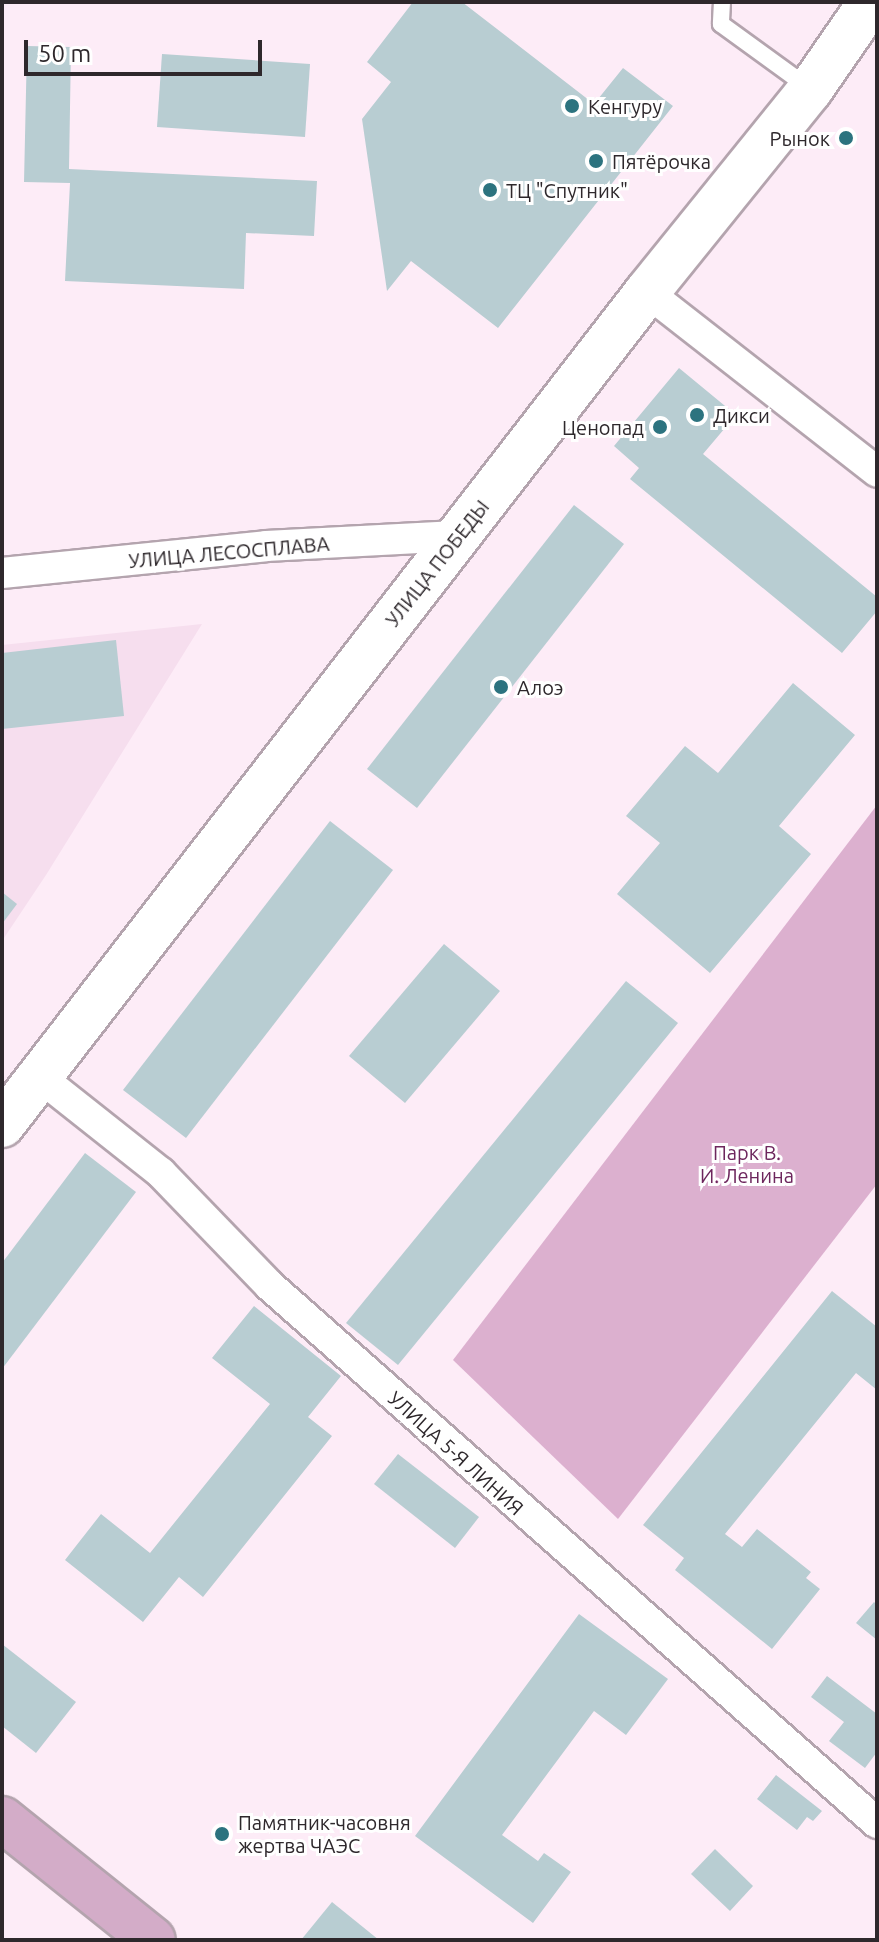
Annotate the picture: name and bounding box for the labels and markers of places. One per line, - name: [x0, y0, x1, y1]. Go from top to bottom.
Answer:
- place label: Кенгуру: [588, 94, 662, 118]
- marker: Кенгуру: [563, 97, 581, 115]
- place label: Рынок: [769, 126, 830, 150]
- marker: Рынок: [837, 129, 855, 147]
- place label: Пятёрочка: [612, 149, 711, 173]
- marker: Пятёрочка: [587, 152, 605, 170]
- place label: ТЦ "Спутник": [506, 178, 628, 202]
- marker: ТЦ "Спутник": [481, 181, 499, 199]
- place label: Дикси: [713, 403, 770, 427]
- marker: Дикси: [688, 406, 706, 424]
- place label: Ценопад: [562, 415, 644, 439]
- marker: Ценопад: [651, 418, 669, 436]
- place label: Алоэ: [517, 675, 563, 699]
- marker: Алоэ: [492, 678, 510, 696]
- place label: Памятник-часовня жертва ЧАЭС: [238, 1810, 411, 1857]
- marker: Памятник-часовня жертва ЧАЭС: [213, 1825, 231, 1843]

